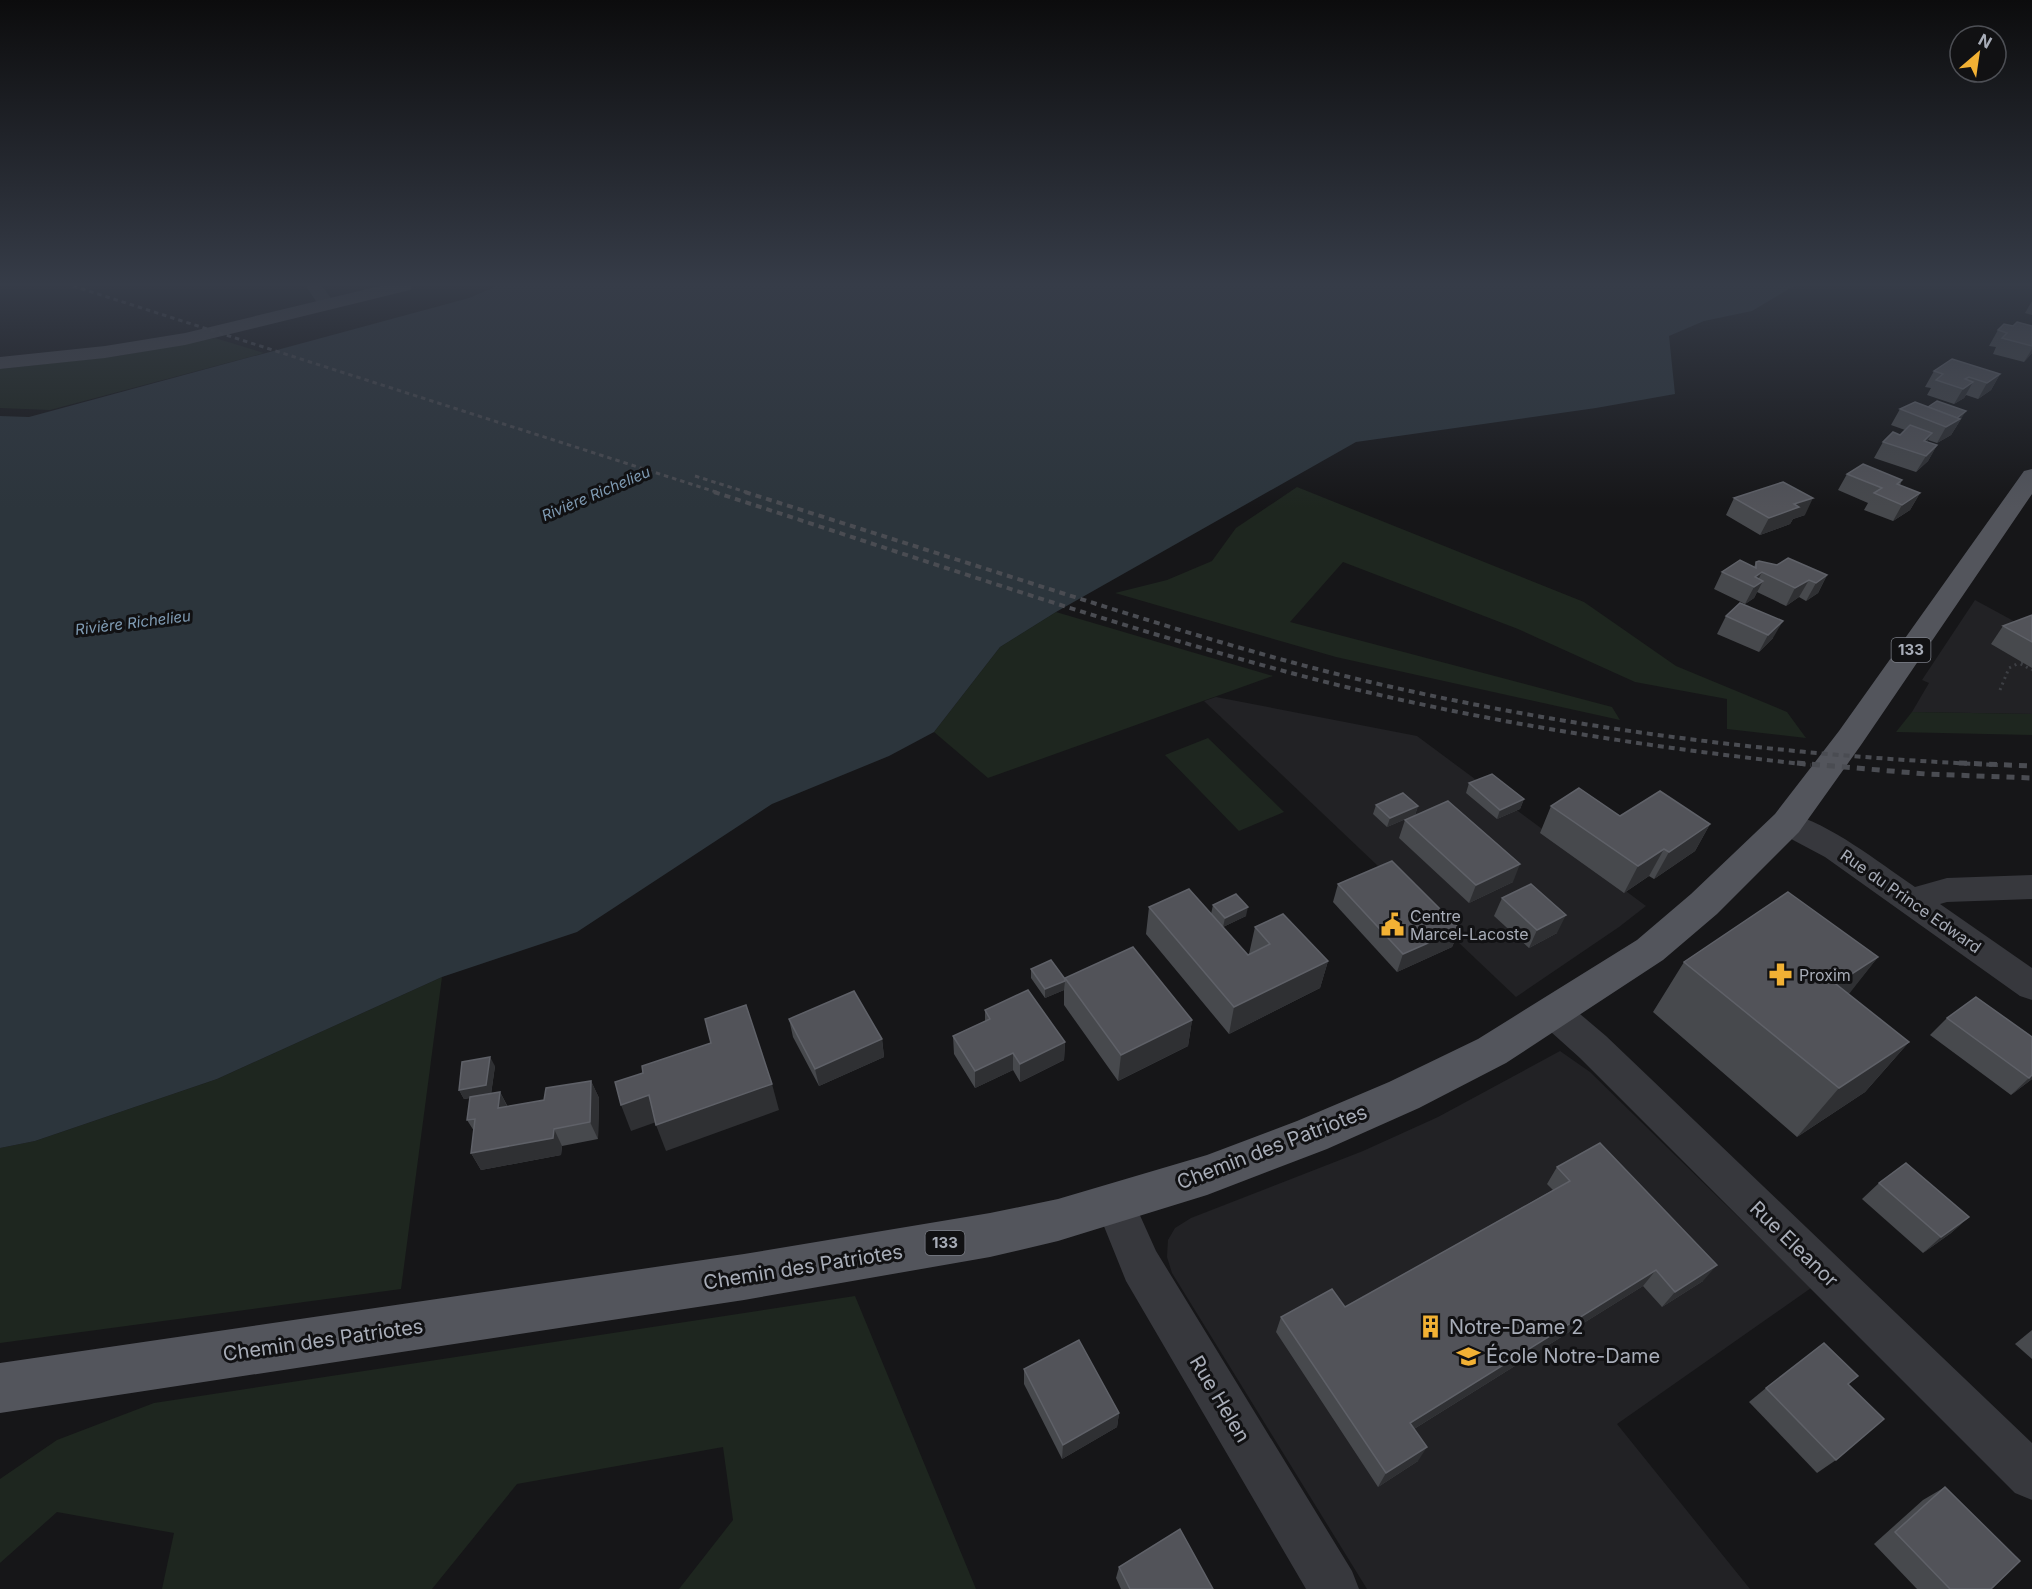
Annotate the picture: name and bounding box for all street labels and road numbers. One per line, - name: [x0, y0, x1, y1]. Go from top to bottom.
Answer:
- road number: 133: [1892, 638, 1930, 662]
- street label: Rue du Prince Edward: [1837, 845, 1985, 957]
- street label: Chemin des Patriotes: [1174, 1100, 1370, 1194]
- street label: Rue Eleanor: [1745, 1196, 1843, 1292]
- road number: 133: [926, 1231, 964, 1255]
- street label: Chemin des Patriotes: [701, 1239, 905, 1295]
- street label: Chemin des Patriotes: [221, 1314, 425, 1366]
- street label: Rue Helen: [1185, 1351, 1255, 1447]

